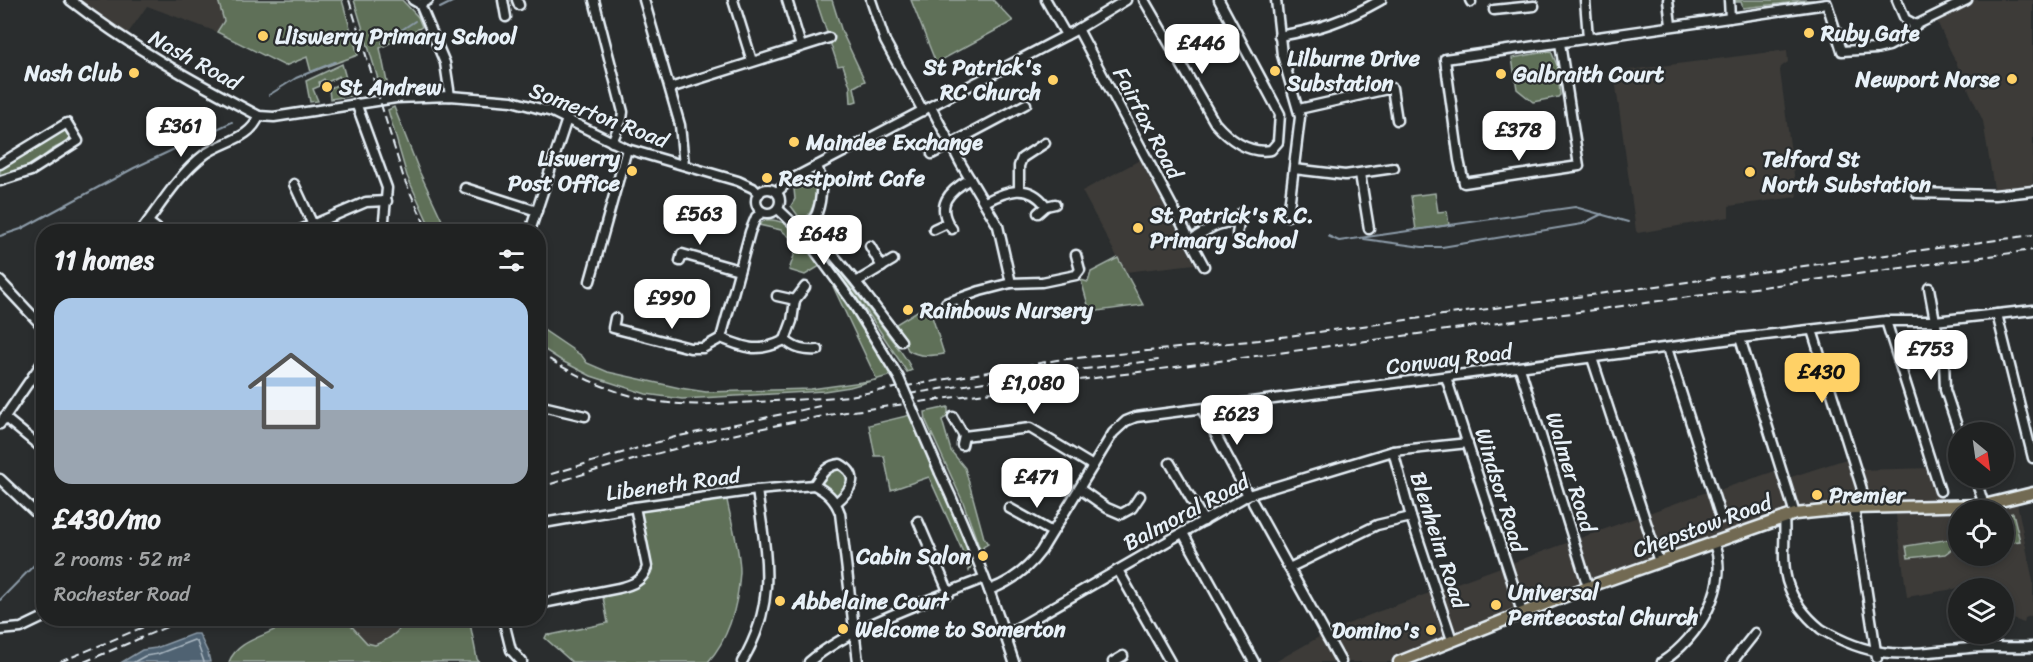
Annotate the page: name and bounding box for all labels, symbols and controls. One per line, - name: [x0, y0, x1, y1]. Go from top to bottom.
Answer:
- place label: Ruby Gate: [1820, 14, 1920, 53]
- place label: Lliswerry Primary School: [275, 17, 518, 56]
- street label: Nash Road: [141, 19, 250, 102]
- pin: £446: [1166, 24, 1238, 75]
- text: £446: [1179, 26, 1225, 61]
- marker: Ruby Gate: [1802, 26, 1816, 40]
- marker: Lliswerry Primary School: [256, 29, 270, 43]
- place label: Lilburne Drive Substation: [1286, 39, 1421, 103]
- place label: St Patrick's RC Church: [922, 48, 1042, 112]
- place label: Nash Club: [23, 54, 122, 93]
- place label: Galbraith Court: [1512, 55, 1664, 94]
- street label: Fairfax Road: [1102, 60, 1195, 188]
- place label: Newport Norse: [1855, 60, 2001, 99]
- marker: Lilburne Drive Substation: [1268, 64, 1282, 78]
- marker: Nash Club: [127, 66, 141, 80]
- marker: Galbraith Court: [1494, 67, 1508, 81]
- place label: St Andrew: [338, 68, 442, 107]
- street label: Somerton Road: [524, 71, 676, 160]
- marker: Newport Norse: [2005, 72, 2019, 86]
- marker: St Patrick's RC Church: [1046, 73, 1060, 87]
- marker: St Andrew: [320, 80, 334, 94]
- pin: £361: [145, 107, 217, 158]
- text: £361: [160, 109, 202, 144]
- pin: £378: [1483, 111, 1555, 162]
- text: £378: [1496, 113, 1542, 148]
- place label: Maindee Exchange: [805, 123, 983, 162]
- marker: Maindee Exchange: [787, 135, 801, 149]
- place label: Liswerry Post Office: [508, 139, 621, 203]
- place label: Telford St North Substation: [1761, 140, 1931, 204]
- place label: Restpoint Cafe: [778, 159, 926, 198]
- marker: Liswerry Post Office: [625, 164, 639, 178]
- marker: Telford St North Substation: [1743, 165, 1757, 179]
- marker: Restpoint Cafe: [760, 171, 774, 185]
- pin: £563: [664, 195, 736, 246]
- place label: St Patrick's R.C. Primary School: [1149, 196, 1314, 260]
- text: £563: [677, 197, 723, 232]
- pin: £648: [788, 215, 860, 266]
- text: £648: [801, 217, 847, 252]
- marker: St Patrick's R.C. Primary School: [1131, 221, 1145, 235]
- text: 11 homes: [54, 237, 154, 283]
- icon: filters: [495, 244, 528, 277]
- pin: £990: [636, 279, 708, 330]
- text: £990: [648, 281, 696, 316]
- place label: Rainbows Nursery: [919, 291, 1093, 330]
- marker: Rainbows Nursery: [901, 303, 915, 317]
- pin: £753: [1895, 330, 1967, 381]
- street label: Conway Road: [1384, 332, 1516, 386]
- text: £753: [1908, 332, 1954, 367]
- icon: home: [237, 337, 345, 445]
- pin: £430: [1786, 353, 1858, 404]
- text: £430: [1799, 355, 1845, 390]
- pin: £1,080: [985, 364, 1083, 415]
- text: £1,080: [1003, 366, 1065, 401]
- pin: £623: [1201, 395, 1273, 446]
- text: £623: [1215, 397, 1259, 432]
- street label: Walmer Road: [1534, 407, 1608, 538]
- north arrow: [1948, 422, 2014, 488]
- map controls: [1948, 422, 2014, 644]
- street label: Windsor Road: [1464, 423, 1539, 558]
- street label: Libeneth Road: [603, 455, 744, 513]
- pin: £471: [1001, 458, 1073, 509]
- text: £471: [1015, 460, 1059, 495]
- street label: Balmoral Road: [1116, 462, 1258, 562]
- street label: Blenheim Road: [1399, 466, 1480, 615]
- place label: Premier: [1829, 476, 1907, 515]
- street label: Chepstow Road: [1627, 482, 1778, 569]
- marker: Premier: [1810, 488, 1824, 502]
- text: £430/mo: [54, 496, 161, 542]
- button: locate: [1948, 500, 2014, 566]
- place label: Cabin Salon: [855, 537, 971, 576]
- text: 2 rooms · 52 m²: [54, 542, 191, 577]
- marker: Cabin Salon: [976, 549, 990, 563]
- place label: Universal Pentecostal Church: [1508, 573, 1699, 637]
- text: Rochester Road: [54, 577, 190, 612]
- button: layers: [1948, 578, 2014, 644]
- place label: Abbelaine Court: [791, 582, 950, 621]
- marker: Abbelaine Court: [773, 594, 787, 608]
- marker: Universal Pentecostal Church: [1489, 598, 1503, 612]
- place label: Welcome to Somerton: [855, 610, 1066, 649]
- place label: Domino's: [1332, 611, 1420, 650]
- marker: Welcome to Somerton: [836, 622, 850, 636]
- marker: Domino's: [1424, 623, 1438, 637]

